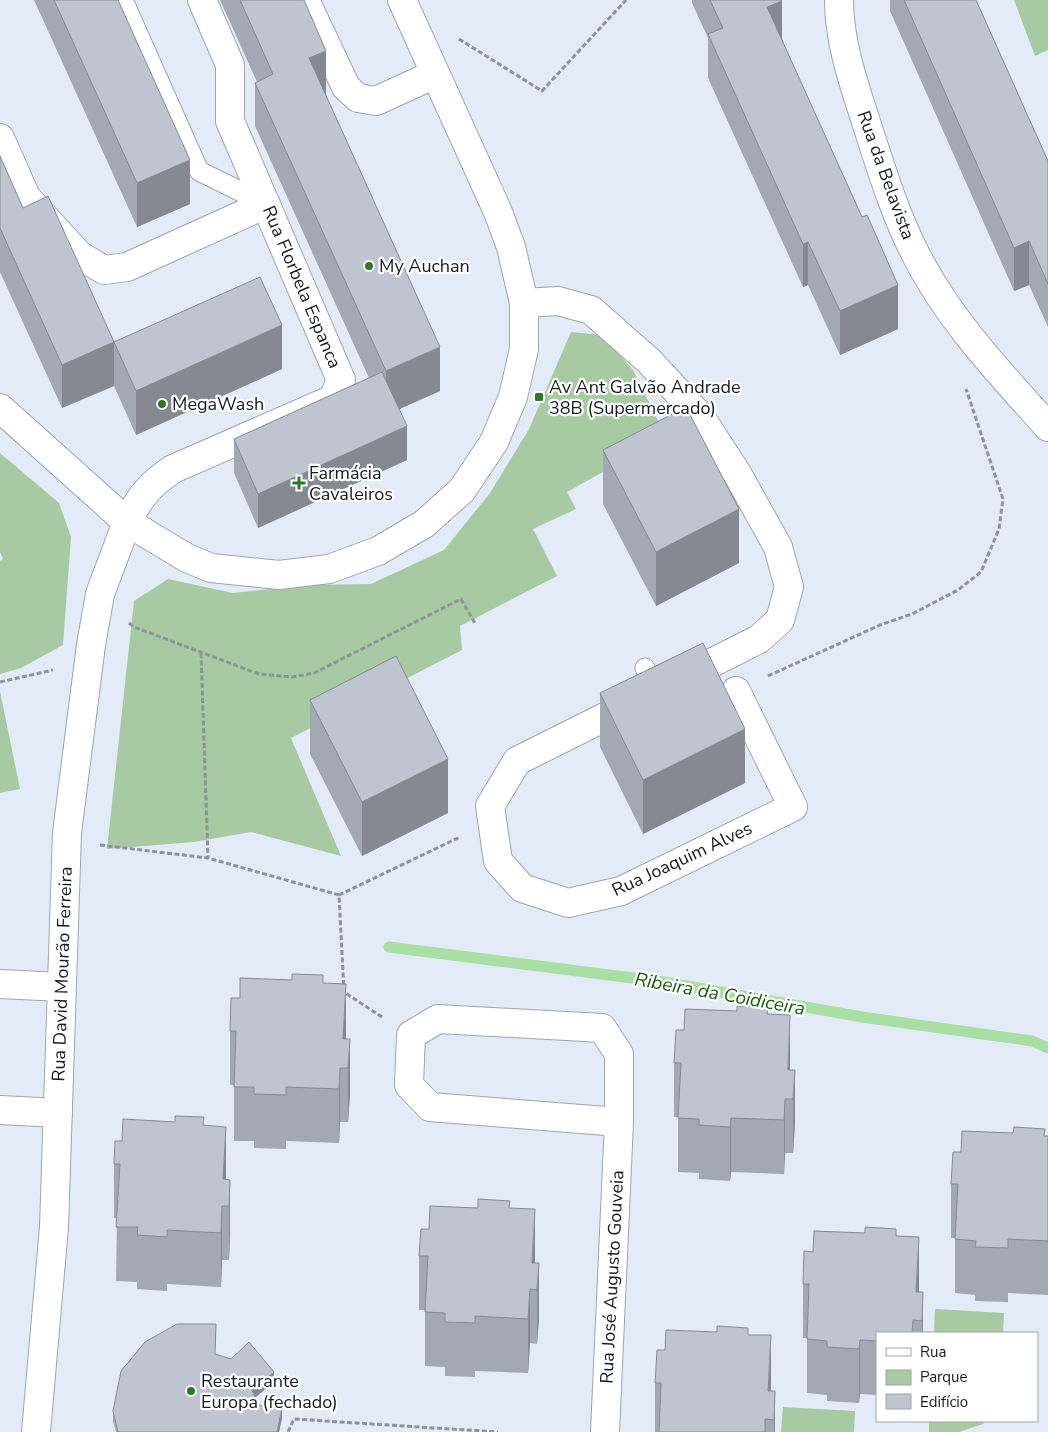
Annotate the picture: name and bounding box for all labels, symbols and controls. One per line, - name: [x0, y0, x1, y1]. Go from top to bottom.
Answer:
- street label: Rua da Belavista: [852, 107, 920, 243]
- street label: Rua Florbela Espanca: [257, 202, 347, 372]
- place label: My Auchan: [379, 254, 470, 278]
- marker: My Auchan: [363, 260, 375, 272]
- place label: Av Ant Galvão Andrade 38B (Supermercado): [549, 375, 741, 420]
- marker: Av Ant Galvão Andrade 38B (Supermercado): [533, 391, 545, 403]
- place label: MegaWash: [172, 392, 264, 416]
- marker: MegaWash: [156, 398, 168, 410]
- place label: Farmácia Cavaleiros: [309, 461, 393, 506]
- marker: Farmácia Cavaleiros: [293, 477, 305, 489]
- street label: Rua Joaquim Alves: [608, 816, 756, 902]
- street label: Rua David Mourão Ferreira: [46, 866, 78, 1082]
- water label: Ribeira da Coidiceira: [632, 966, 807, 1022]
- street label: Rua José Augusto Gouveia: [594, 1170, 630, 1384]
- legend: [876, 1332, 1038, 1422]
- text: Rua: [920, 1342, 946, 1362]
- text: Parque: [920, 1367, 968, 1387]
- place label: Restaurante Europa (fechado): [201, 1369, 338, 1414]
- marker: Restaurante Europa (fechado): [185, 1385, 197, 1397]
- text: Edifício: [920, 1392, 968, 1412]

